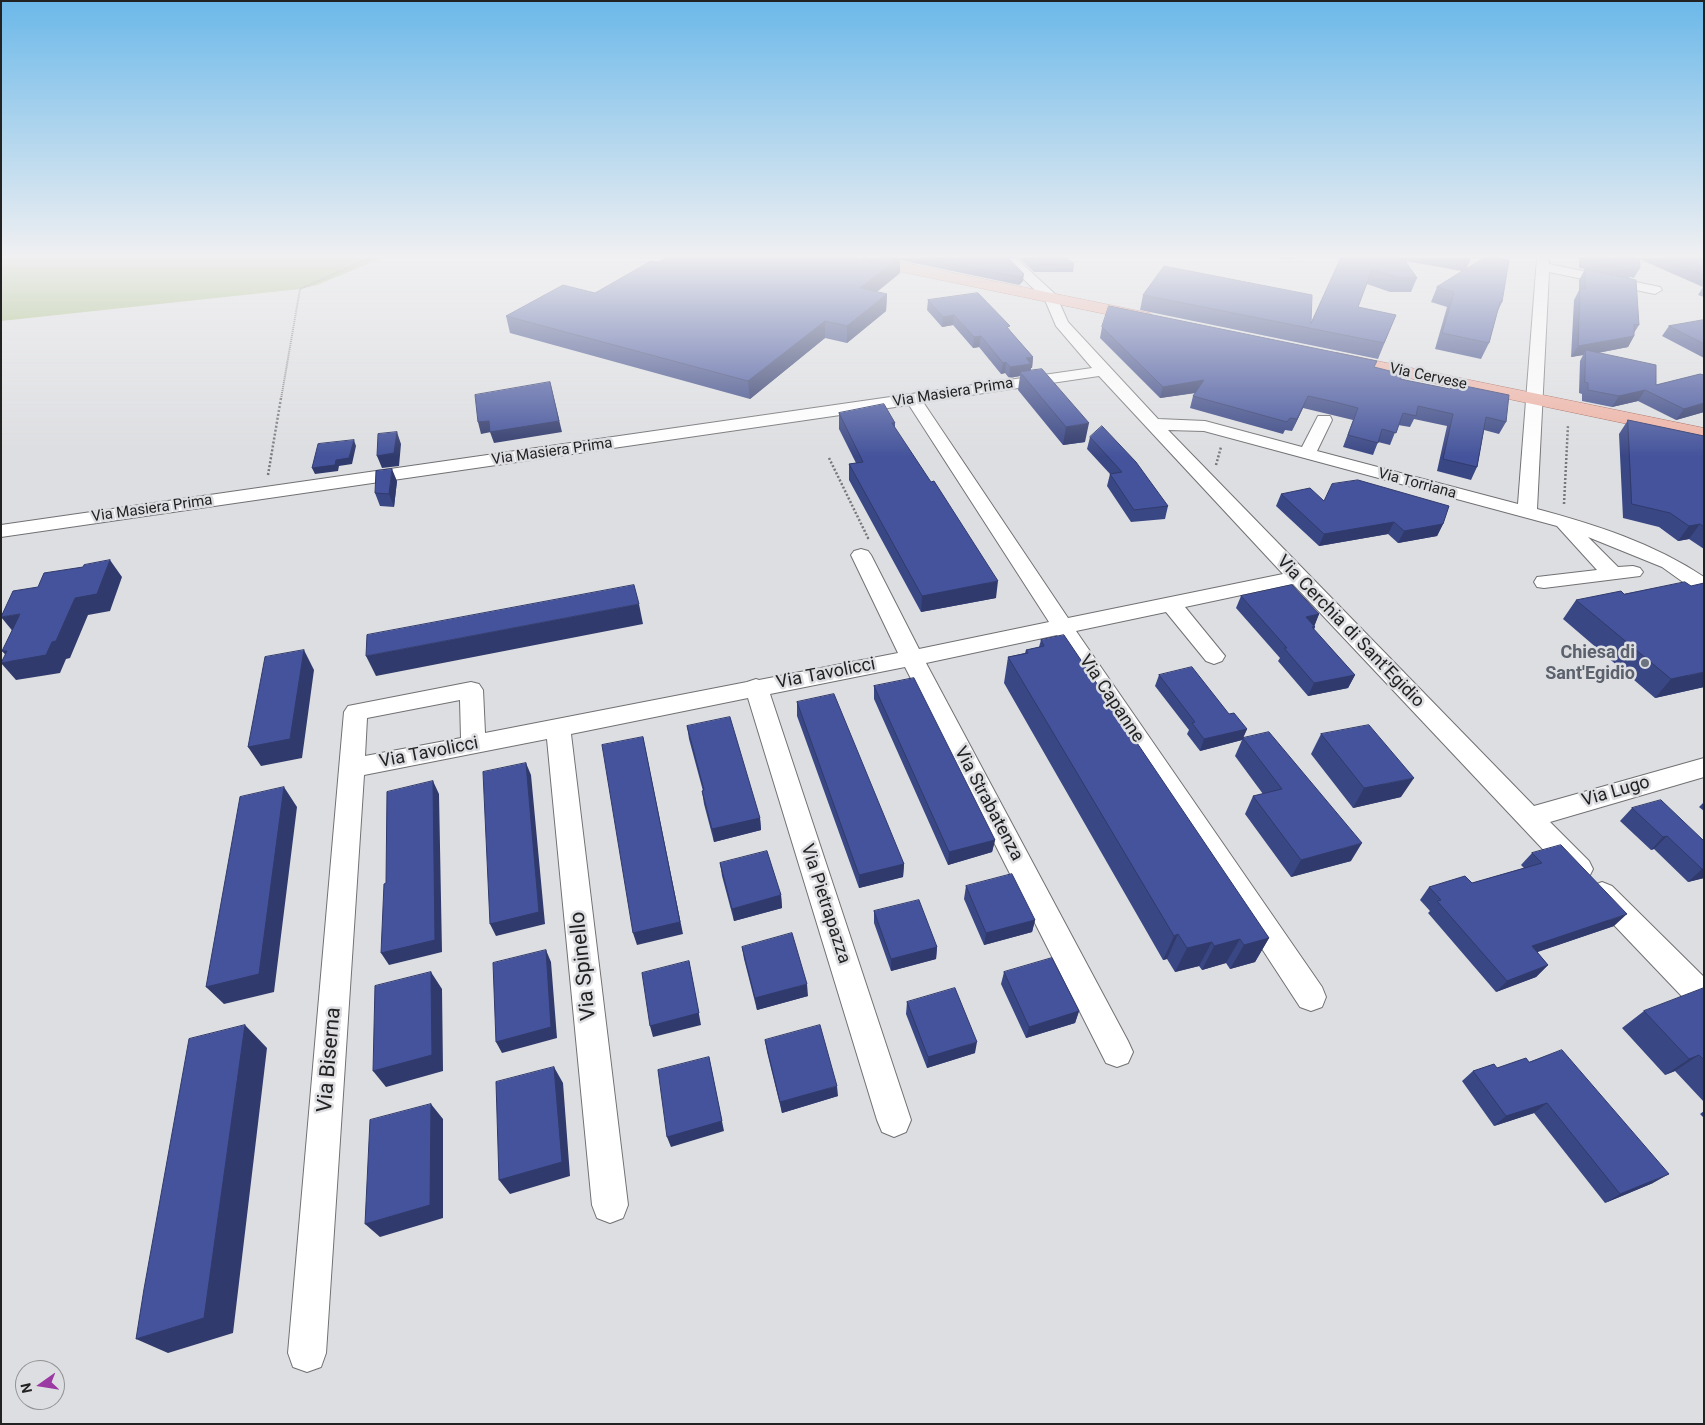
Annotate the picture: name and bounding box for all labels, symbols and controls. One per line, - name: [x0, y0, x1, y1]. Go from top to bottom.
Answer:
- street label: Via Cervese: [1388, 360, 1468, 394]
- street label: Via Masiera Prima: [891, 375, 1015, 411]
- street label: Via Masiera Prima: [490, 435, 614, 469]
- street label: Via Torriana: [1376, 465, 1458, 503]
- street label: Via Masiera Prima: [90, 492, 214, 526]
- street label: Via Cerchia di Sant'Egidio: [1272, 551, 1428, 713]
- place label: Chiesa di Sant'Egidio: [1545, 642, 1635, 684]
- street label: Via Capanne: [1074, 651, 1148, 747]
- street label: Via Tavolicci: [775, 654, 877, 694]
- marker: Chiesa di Sant'Egidio: [1639, 657, 1651, 669]
- street label: Via Tavolicci: [378, 733, 480, 773]
- street label: Via Strabatenza: [949, 743, 1027, 865]
- street label: Via Lugo: [1580, 772, 1652, 812]
- street label: Via Pietrapazza: [796, 842, 854, 966]
- street label: Via Spinello: [566, 910, 602, 1022]
- street label: Via Biserna: [313, 1006, 347, 1114]
- north arrow: [15, 1360, 65, 1410]
- text: N: [17, 1382, 35, 1395]

